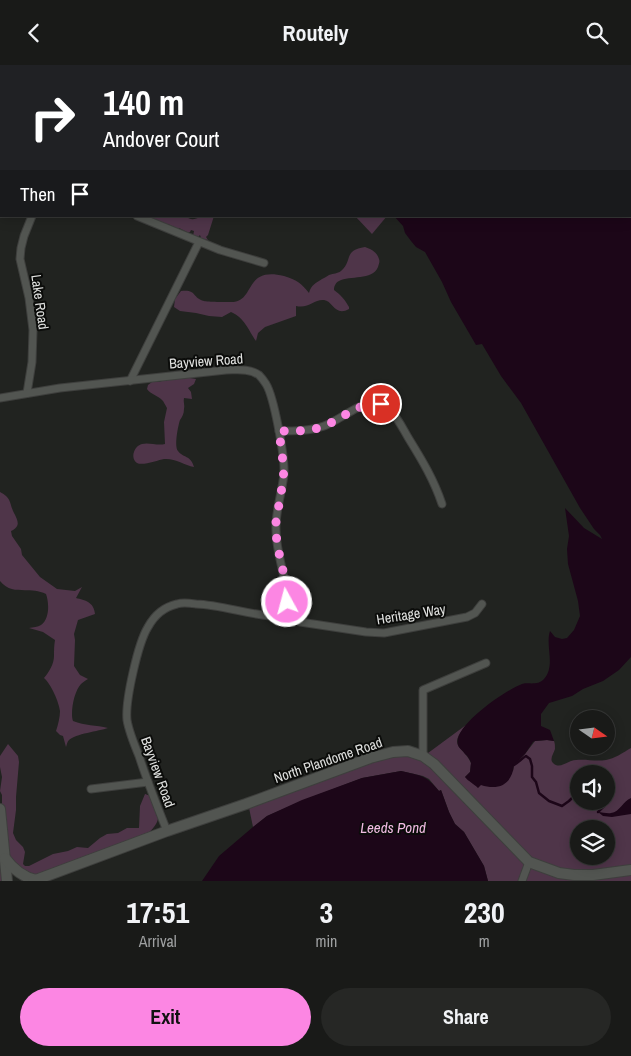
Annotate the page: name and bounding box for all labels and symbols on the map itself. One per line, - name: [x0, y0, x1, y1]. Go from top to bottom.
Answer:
- street label: Lake Road: [27, 273, 53, 331]
- street label: Bayview Road: [168, 349, 244, 373]
- pin: [360, 383, 402, 425]
- position arrow: [260, 575, 312, 627]
- street label: Heritage Way: [375, 600, 447, 628]
- north arrow: [570, 710, 615, 755]
- street label: North Plandome Road: [271, 733, 385, 787]
- street label: Bayview Road: [137, 734, 179, 810]
- water label: Leeds Pond: [360, 817, 426, 838]

